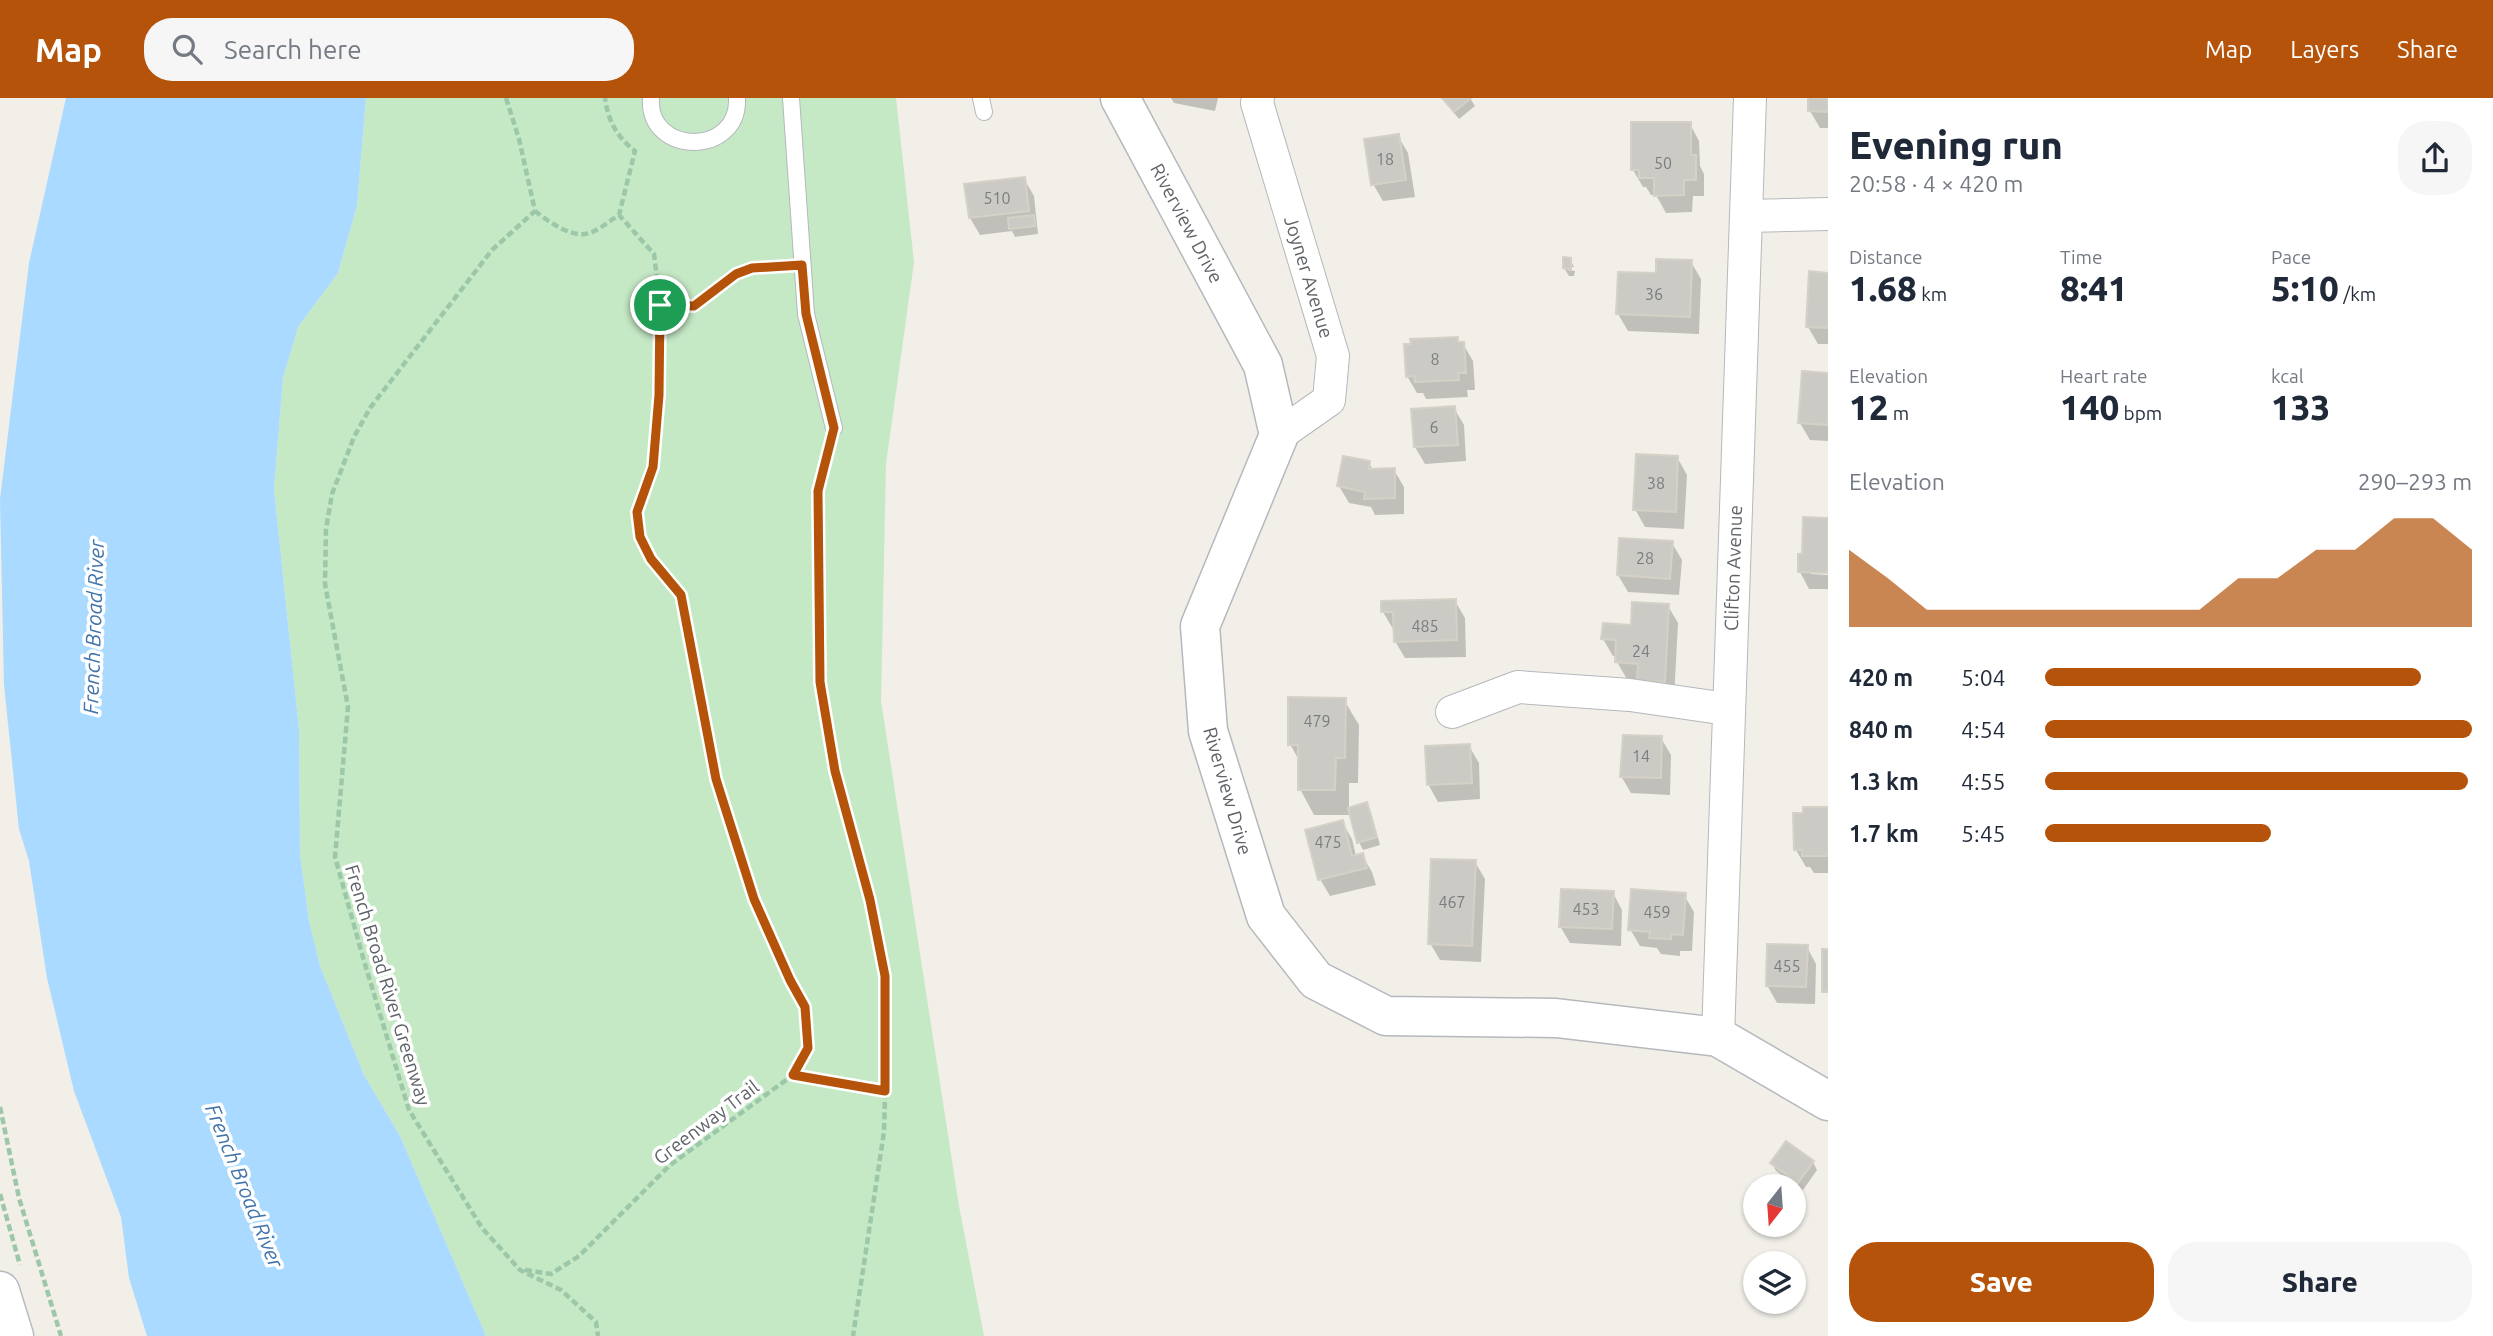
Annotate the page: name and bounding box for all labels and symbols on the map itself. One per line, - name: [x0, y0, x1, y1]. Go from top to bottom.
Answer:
- house number: 18: [1376, 150, 1394, 168]
- house number: 50: [1654, 154, 1672, 172]
- street label: Riverview Drive: [1146, 159, 1228, 287]
- house number: 510: [983, 189, 1011, 207]
- street label: Joyner Avenue: [1280, 213, 1338, 341]
- pin: [630, 275, 690, 335]
- house number: 36: [1645, 285, 1663, 303]
- house number: 8: [1430, 350, 1440, 368]
- house number: 6: [1429, 418, 1439, 436]
- house number: 38: [1647, 474, 1665, 492]
- street label: Clifton Avenue: [1720, 505, 1746, 631]
- water label: French Broad River: [78, 538, 108, 715]
- house number: 28: [1636, 549, 1654, 567]
- house number: 485: [1411, 617, 1439, 635]
- house number: 24: [1632, 642, 1650, 660]
- house number: 479: [1303, 712, 1331, 730]
- street label: Riverview Drive: [1199, 724, 1257, 858]
- house number: 14: [1632, 747, 1650, 765]
- house number: 475: [1314, 833, 1342, 851]
- street label: French Broad River Greenway: [341, 862, 435, 1108]
- house number: 467: [1438, 893, 1466, 911]
- house number: 453: [1572, 900, 1600, 918]
- house number: 459: [1643, 903, 1671, 921]
- house number: 455: [1773, 957, 1801, 975]
- street label: Greenway Trail: [649, 1075, 763, 1169]
- water label: French Broad River: [201, 1100, 289, 1272]
- north arrow: [1743, 1174, 1806, 1237]

